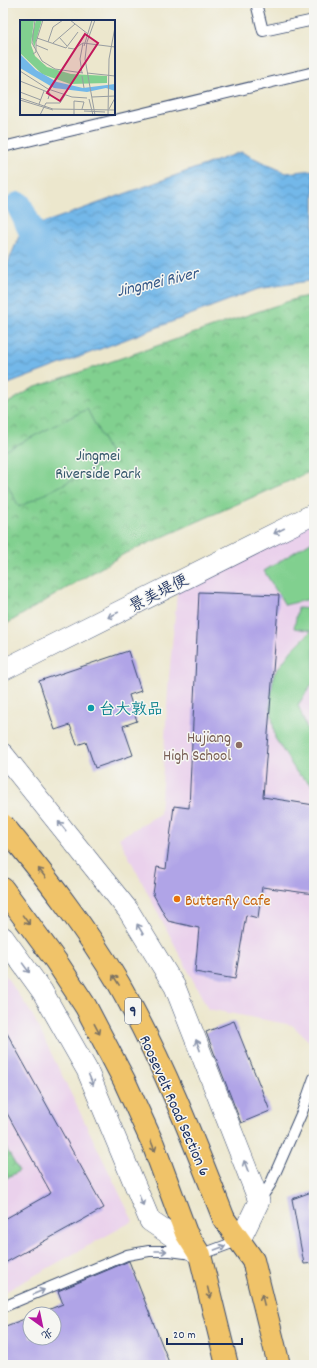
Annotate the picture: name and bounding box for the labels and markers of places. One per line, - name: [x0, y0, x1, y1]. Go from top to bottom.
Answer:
- place label: 台大敦品: [99, 699, 163, 722]
- marker: 台大敦品: [86, 703, 96, 713]
- place label: Hujiang High School: [163, 727, 231, 768]
- marker: Hujiang High School: [234, 740, 244, 750]
- place label: Butterfly Cafe: [185, 890, 270, 913]
- marker: Butterfly Cafe: [172, 894, 182, 904]

